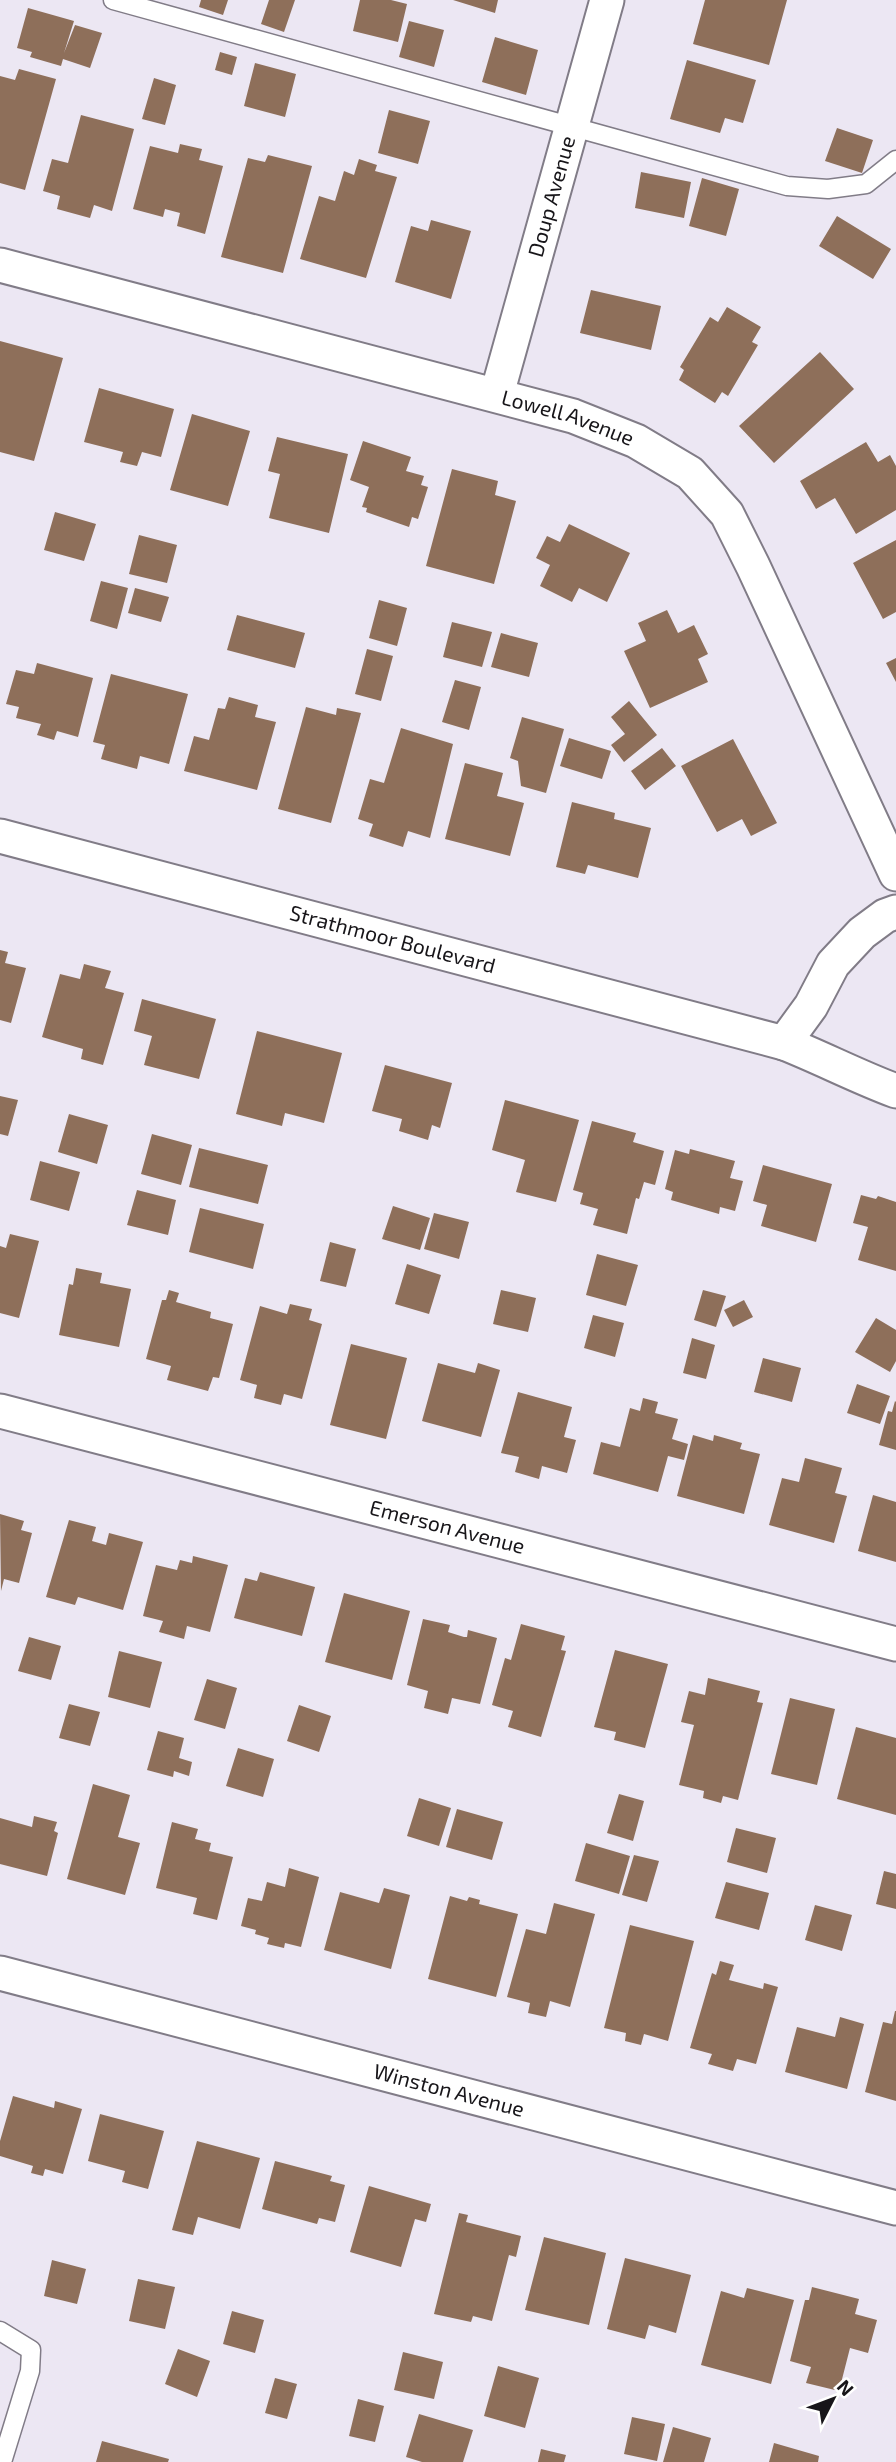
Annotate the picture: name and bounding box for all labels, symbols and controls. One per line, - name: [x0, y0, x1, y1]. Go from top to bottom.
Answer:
- street label: Doup Avenue: [522, 133, 579, 260]
- street label: Lowell Avenue: [499, 384, 638, 450]
- street label: Strathmoor Boulevard: [287, 899, 499, 977]
- street label: Emerson Avenue: [367, 1494, 528, 1558]
- street label: Winston Avenue: [371, 2058, 527, 2121]
- north arrow: [798, 2364, 868, 2434]
- text: N: [833, 2374, 859, 2400]

